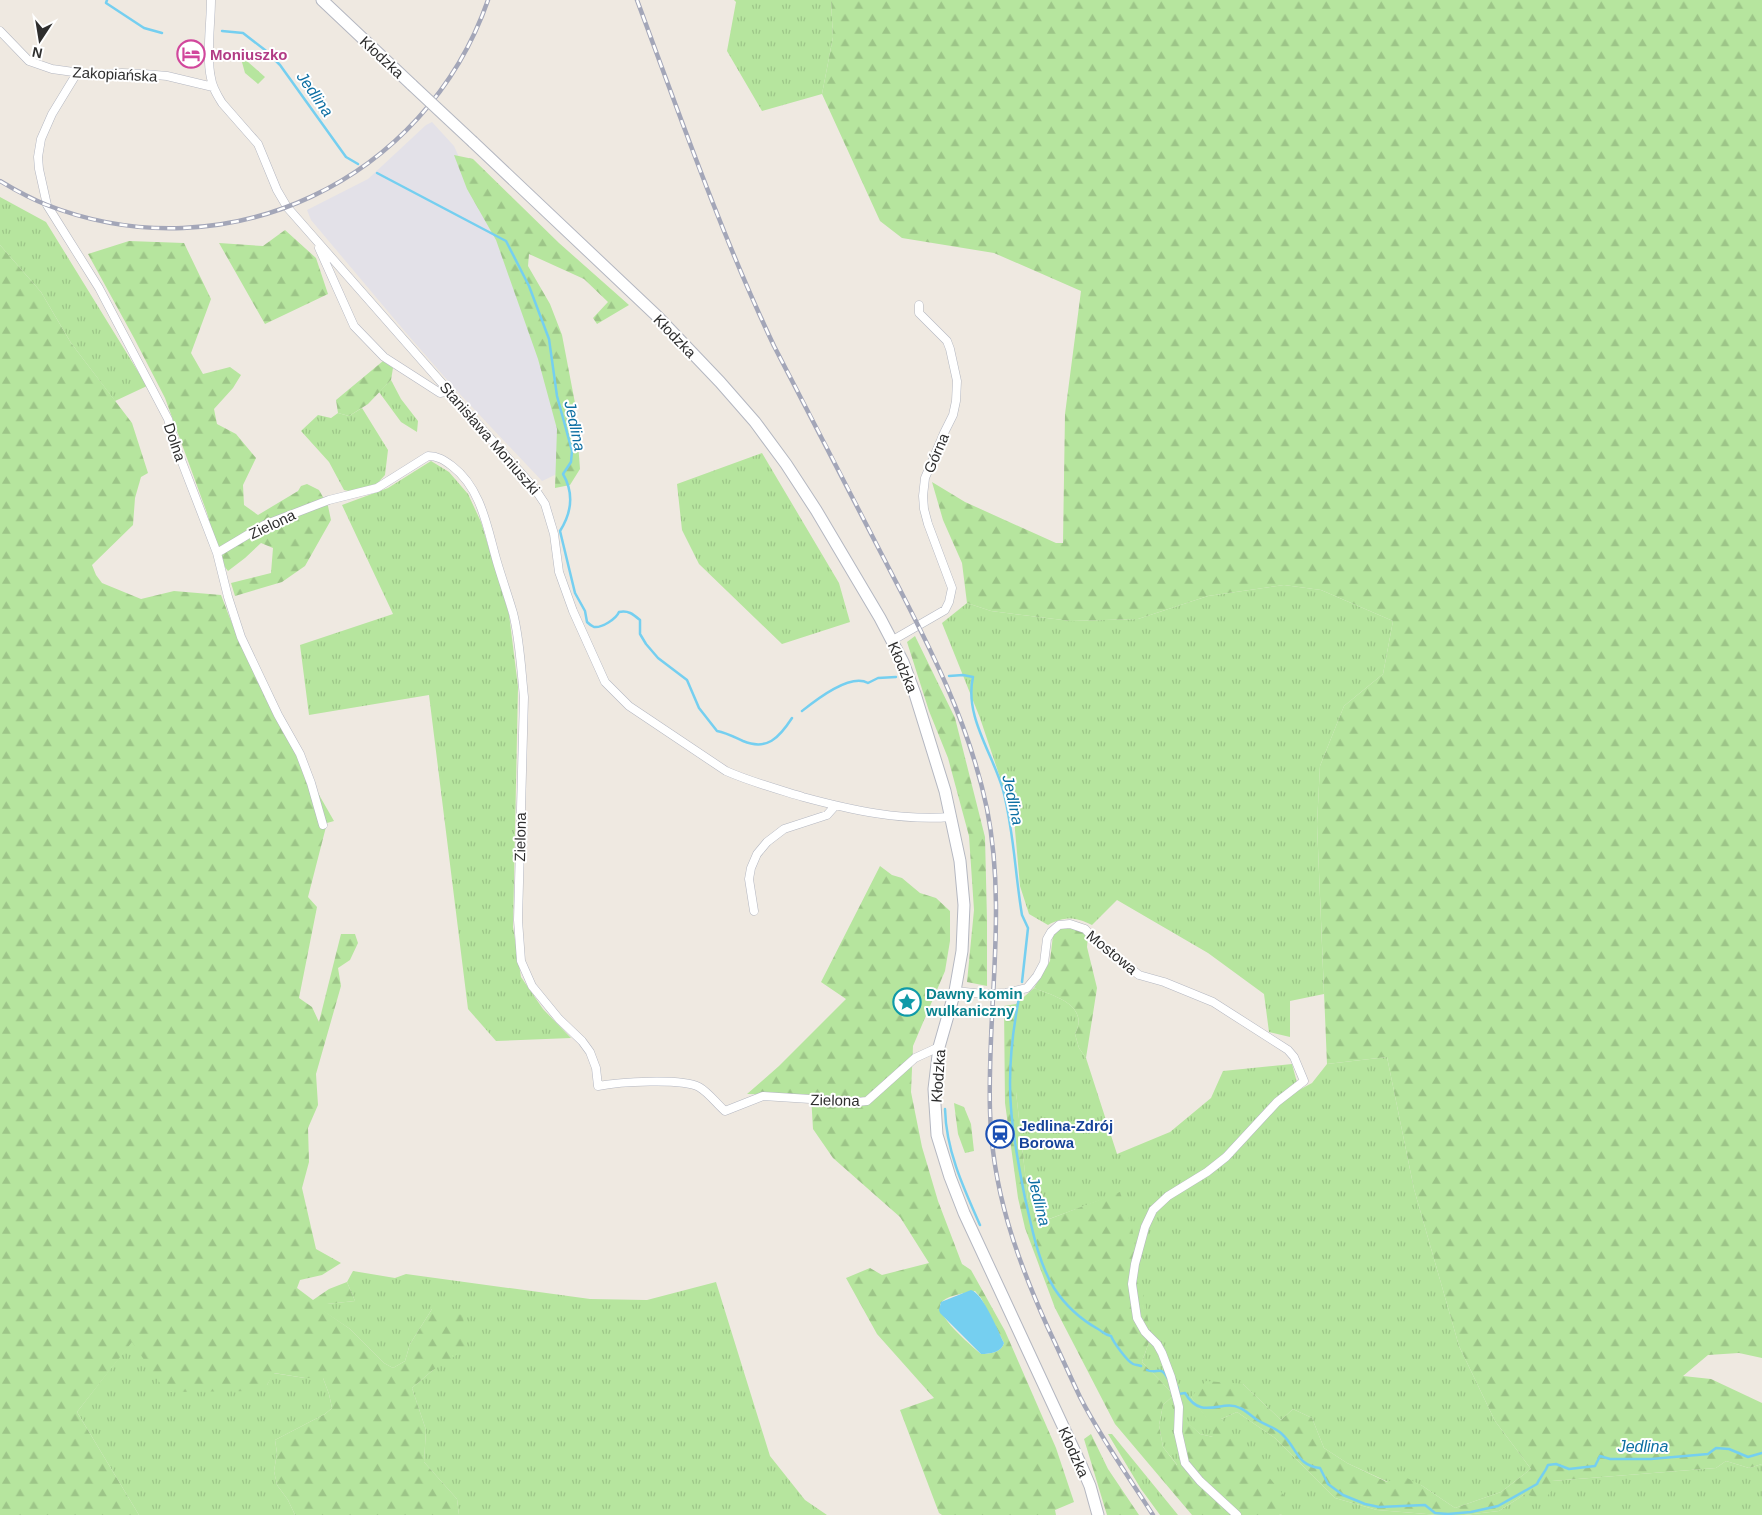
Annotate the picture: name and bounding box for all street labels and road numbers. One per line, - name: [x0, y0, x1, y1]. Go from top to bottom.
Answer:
- street label: Kłodzka: [357, 33, 408, 82]
- street label: Zakopiańska: [72, 63, 159, 85]
- street label: Kłodzka: [650, 311, 700, 362]
- street label: Stanisława Moniuszki: [437, 378, 543, 498]
- street label: Dolna: [161, 421, 190, 464]
- street label: Górna: [920, 430, 952, 476]
- street label: Zielona: [246, 506, 298, 542]
- street label: Kłodzka: [885, 639, 922, 695]
- street label: Zielona: [511, 812, 529, 862]
- street label: Mostowa: [1083, 927, 1141, 978]
- street label: Kłodzka: [928, 1048, 948, 1103]
- street label: Zielona: [810, 1091, 860, 1109]
- street label: Kłodzka: [1055, 1424, 1093, 1480]

